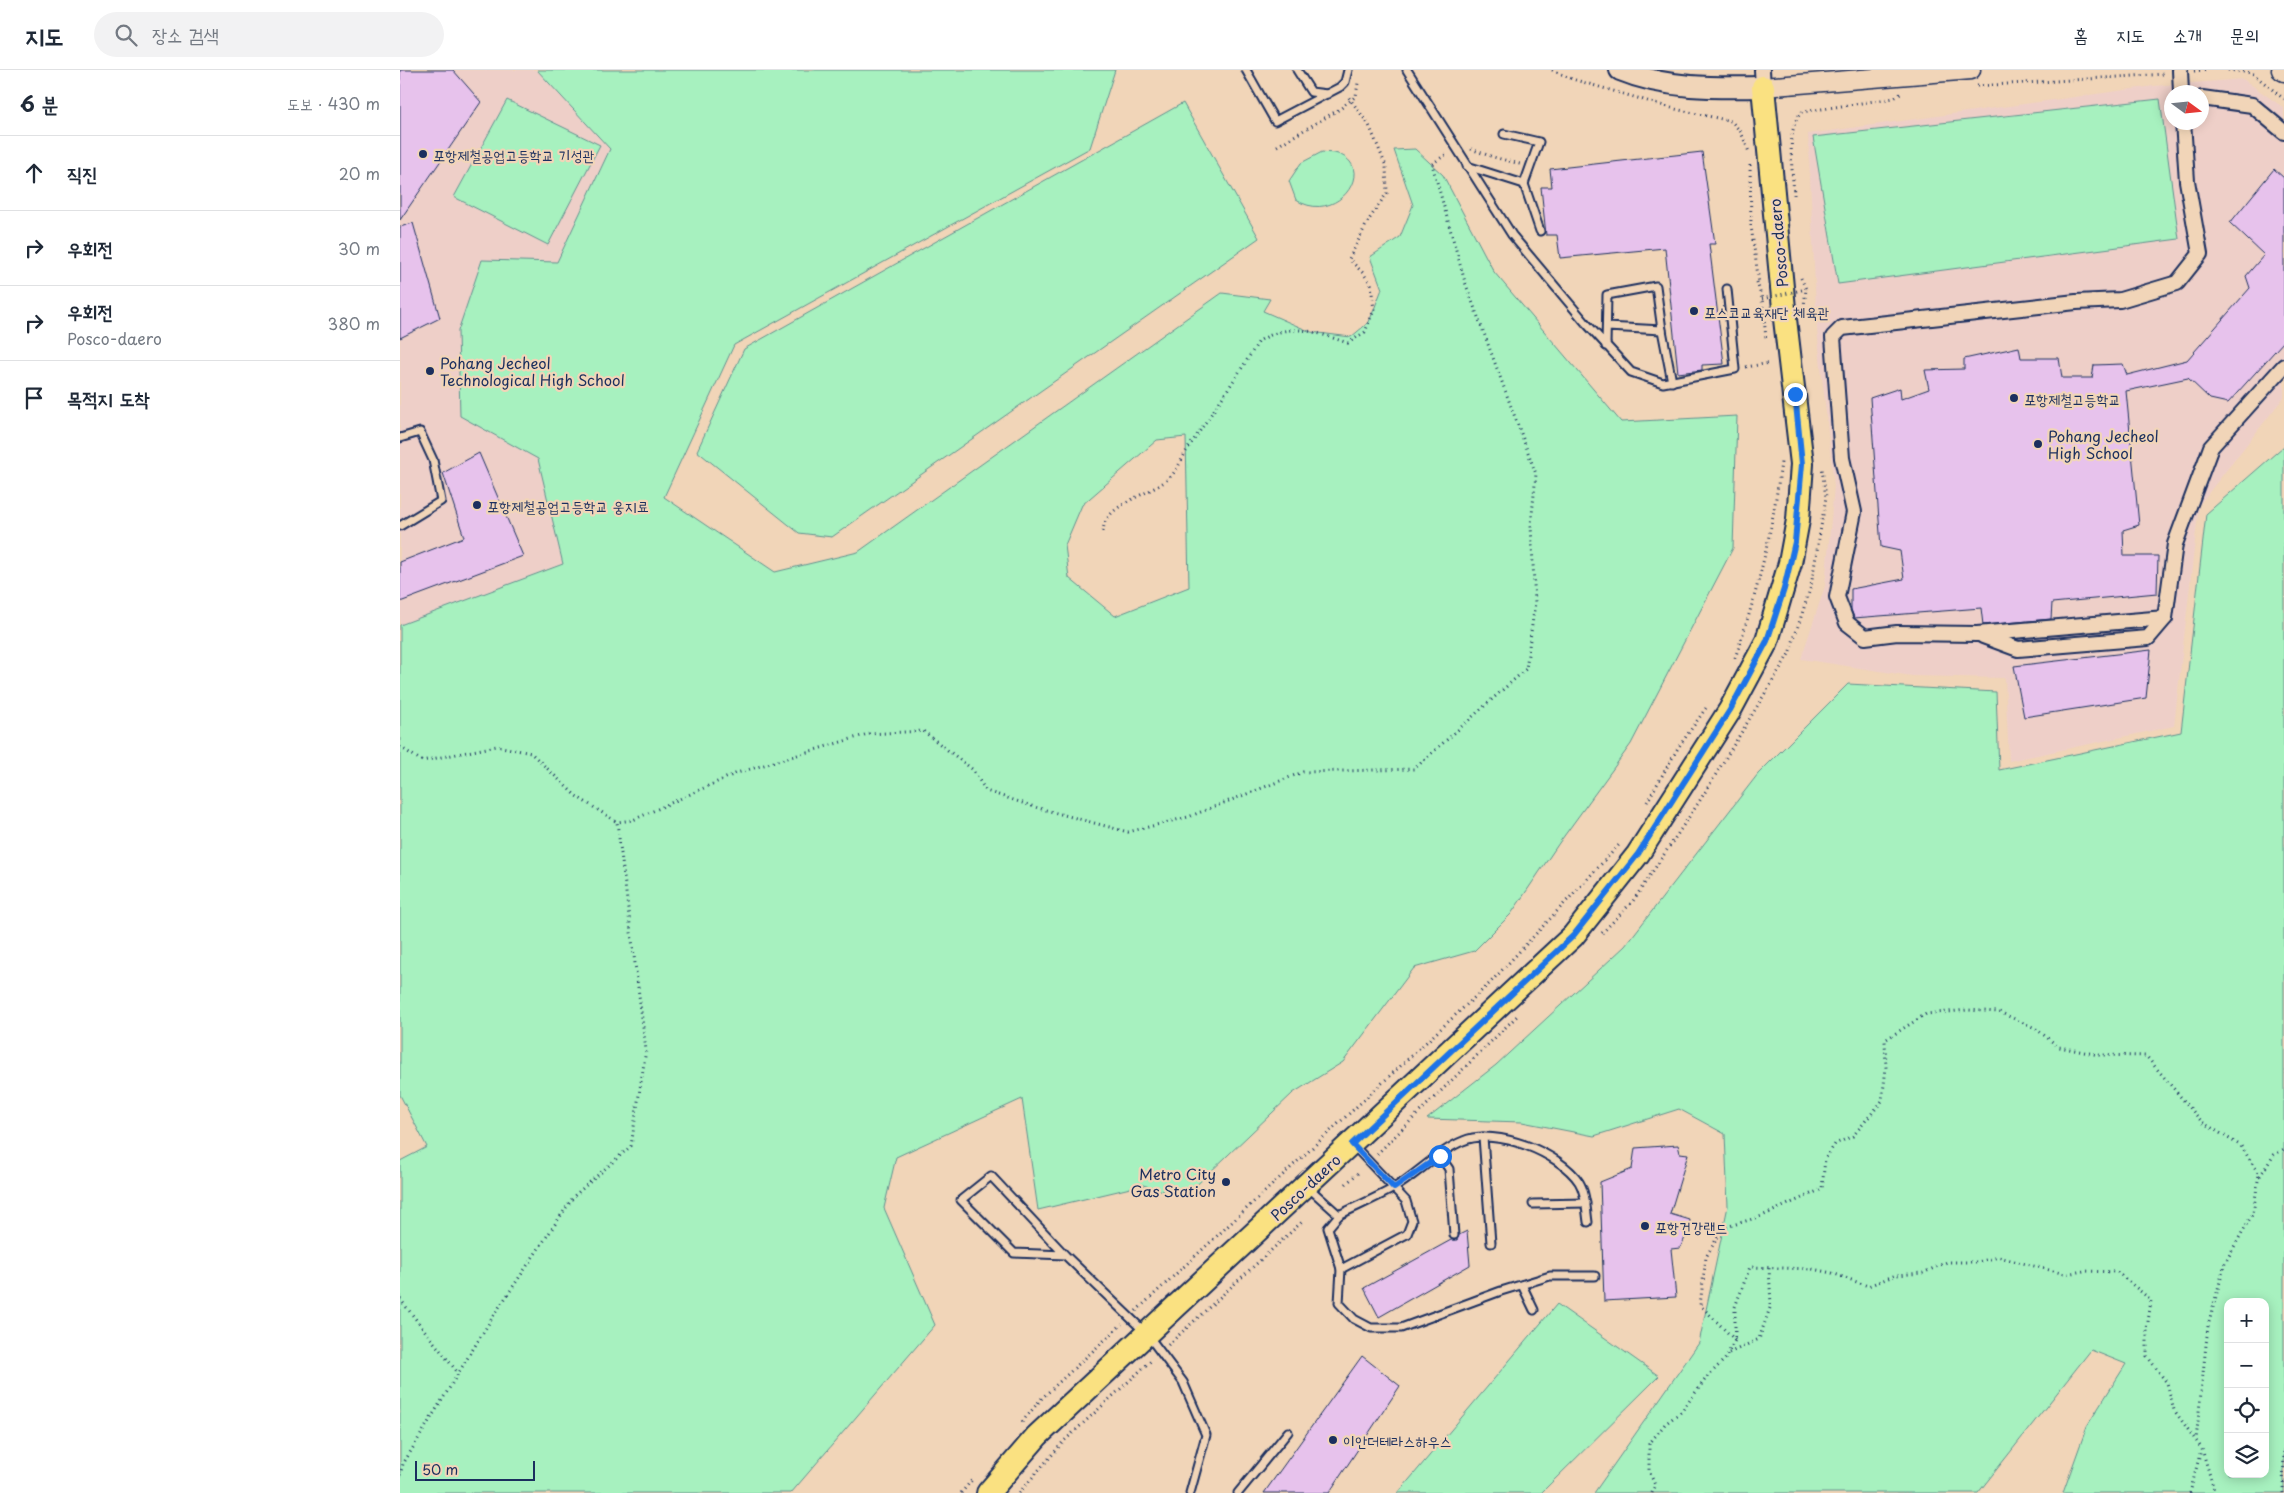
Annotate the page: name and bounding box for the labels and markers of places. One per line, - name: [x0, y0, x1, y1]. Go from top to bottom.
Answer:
- place label: 포항제철공업고등학교 기성관: [433, 143, 595, 166]
- marker: 포항제철공업고등학교 기성관: [417, 148, 429, 160]
- place label: 포스코교육재단 체육관: [1704, 300, 1830, 323]
- marker: 포스코교육재단 체육관: [1688, 305, 1700, 317]
- place label: Pohang Jecheol Technological High School: [440, 351, 625, 391]
- marker: Pohang Jecheol Technological High School: [424, 365, 436, 377]
- place label: 포항제철고등학교: [2024, 387, 2121, 410]
- marker: 포항제철고등학교: [2008, 392, 2020, 404]
- place label: Pohang Jecheol High School: [2048, 424, 2159, 464]
- marker: Pohang Jecheol High School: [2032, 438, 2044, 450]
- place label: 포항제철공업고등학교 웅지료: [487, 494, 649, 517]
- marker: 포항제철공업고등학교 웅지료: [471, 499, 483, 511]
- place label: Metro City Gas Station: [1131, 1162, 1216, 1202]
- marker: Metro City Gas Station: [1220, 1176, 1232, 1188]
- place label: 포항건강랜드: [1655, 1215, 1727, 1238]
- marker: 포항건강랜드: [1639, 1220, 1651, 1232]
- place label: 이안더테라스하우스: [1343, 1429, 1452, 1452]
- marker: 이안더테라스하우스: [1327, 1434, 1339, 1446]

